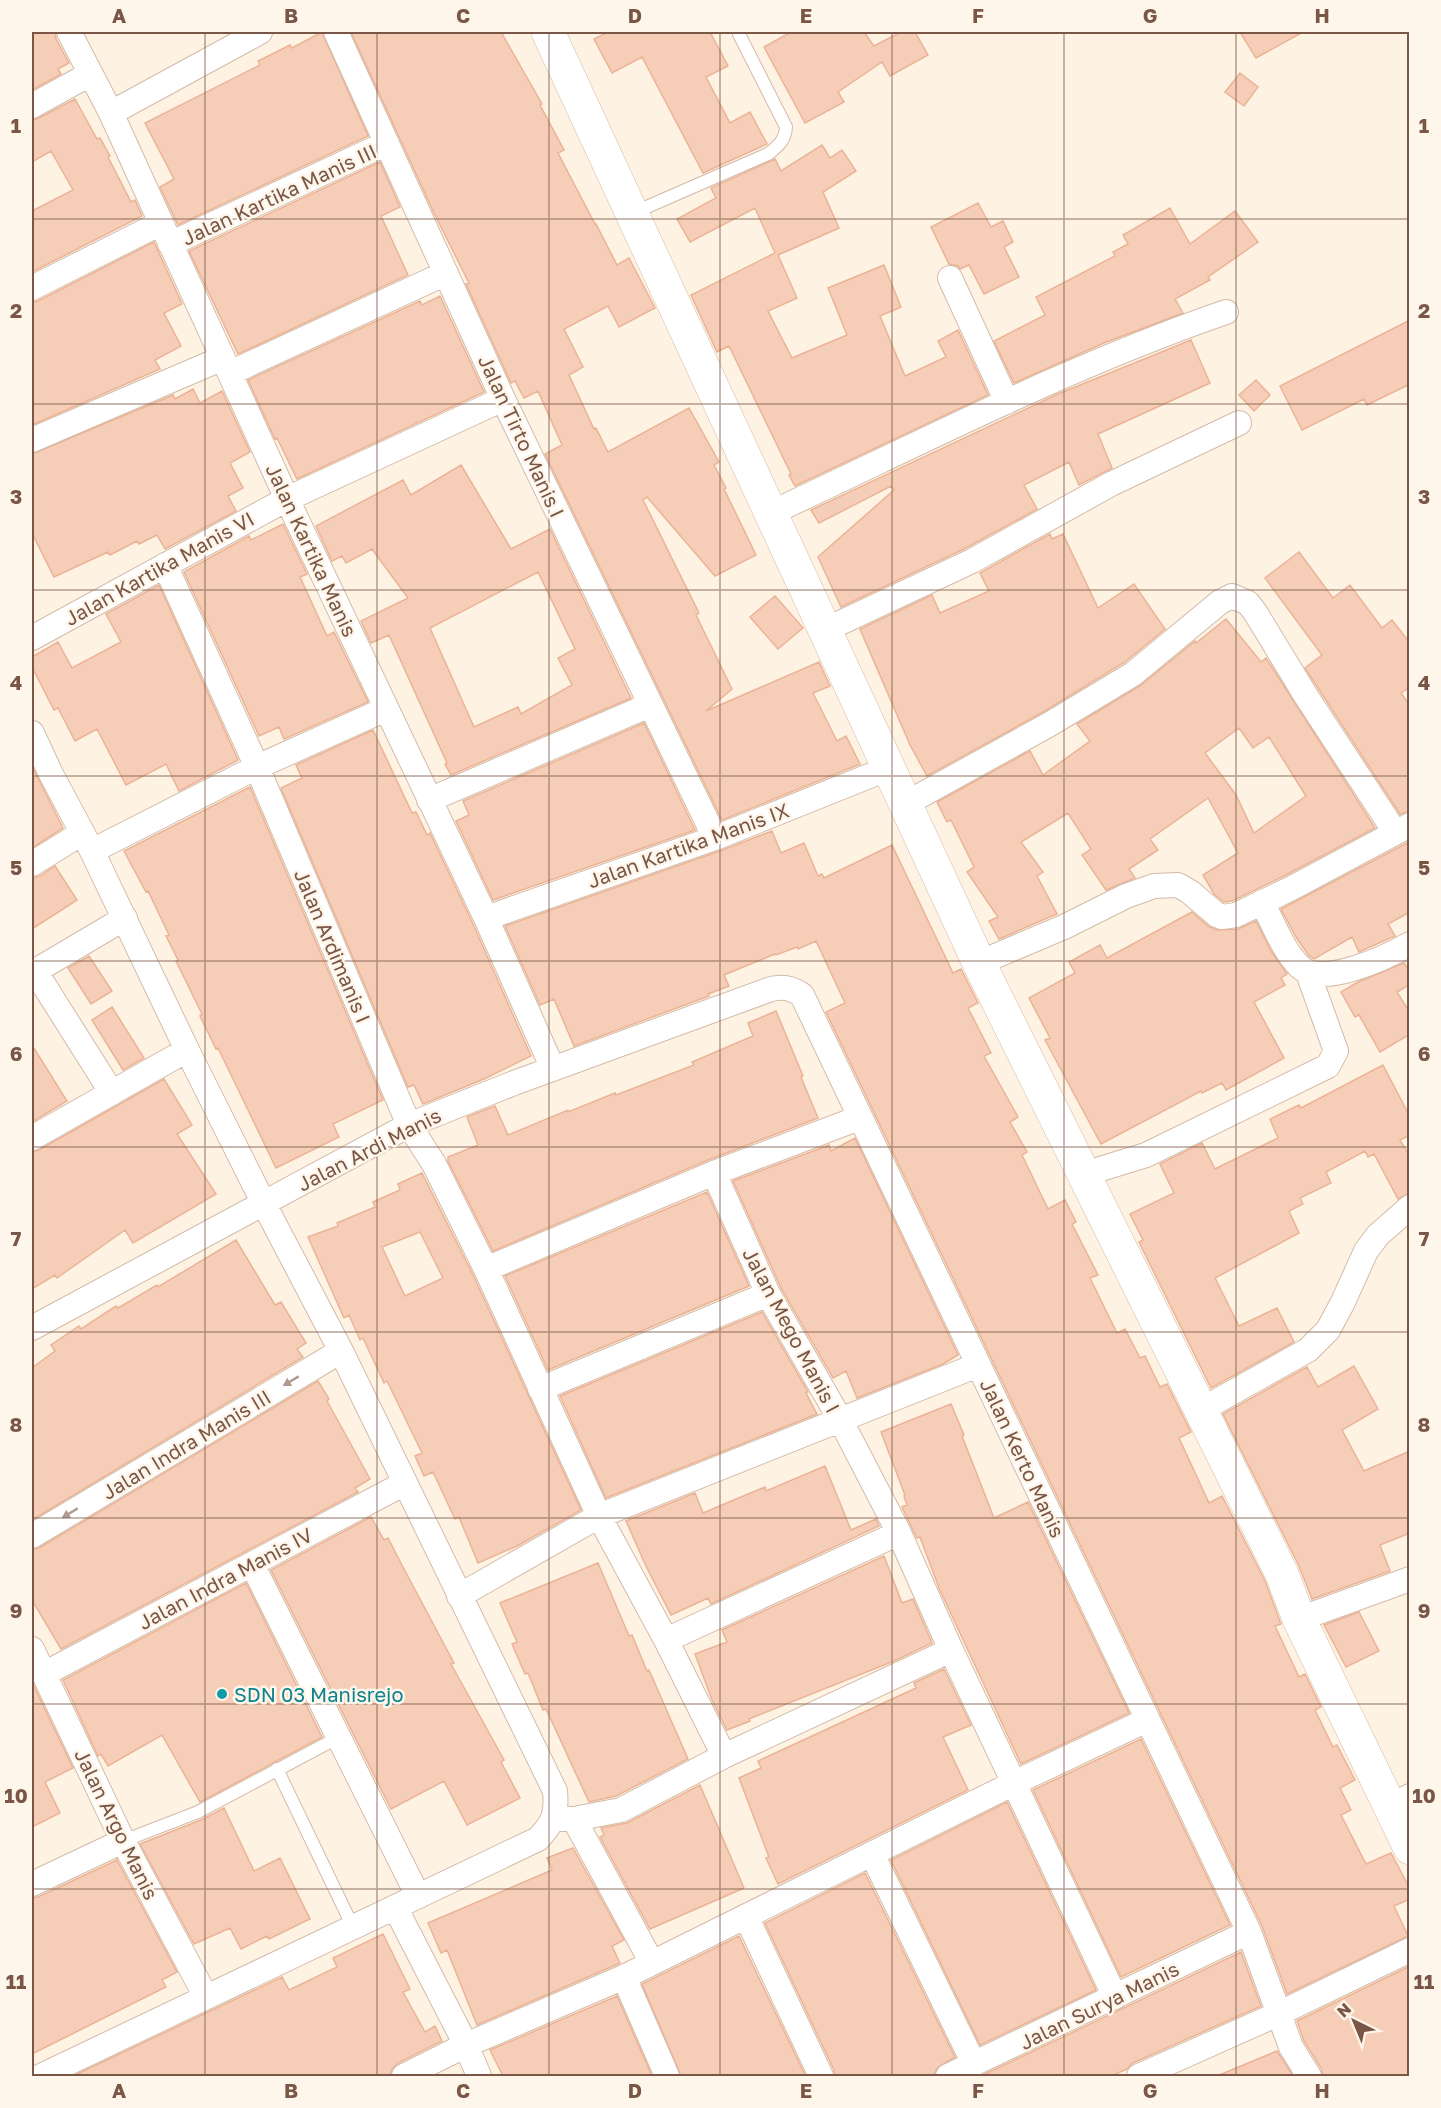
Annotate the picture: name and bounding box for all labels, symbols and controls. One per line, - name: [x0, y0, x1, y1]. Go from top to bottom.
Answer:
- text: A: [112, 3, 126, 27]
- text: B: [284, 3, 298, 27]
- text: C: [456, 3, 470, 27]
- text: D: [628, 3, 642, 27]
- text: E: [800, 3, 812, 27]
- text: F: [972, 3, 984, 27]
- text: G: [1143, 3, 1157, 27]
- text: H: [1314, 3, 1330, 27]
- text: 1: [11, 113, 21, 137]
- text: 1: [1419, 113, 1429, 137]
- street label: Jalan Kartika Manis III: [178, 138, 380, 250]
- text: 2: [10, 298, 22, 322]
- text: 2: [1418, 298, 1430, 322]
- street label: Jalan Tirto Manis I: [474, 351, 570, 521]
- street label: Jalan Kartika Manis: [261, 460, 363, 640]
- text: 3: [10, 484, 22, 508]
- text: 3: [1418, 484, 1430, 508]
- street label: Jalan Kartika Manis VI: [60, 506, 258, 630]
- text: 4: [10, 670, 22, 694]
- text: 4: [1418, 670, 1430, 694]
- street label: Jalan Kartika Manis IX: [584, 797, 792, 893]
- text: 5: [10, 855, 22, 879]
- text: 5: [1418, 855, 1430, 879]
- street label: Jalan Ardimanis I: [290, 866, 376, 1026]
- text: 6: [10, 1041, 22, 1065]
- text: 6: [1418, 1041, 1430, 1065]
- street label: Jalan Ardi Manis: [293, 1102, 445, 1196]
- text: 7: [11, 1226, 22, 1250]
- text: 7: [1419, 1226, 1430, 1250]
- street label: Jalan Mego Manis I: [738, 1243, 846, 1417]
- one-way arrow: [283, 1375, 299, 1386]
- street label: Jalan Kerto Manis: [976, 1375, 1070, 1541]
- street label: Jalan Indra Manis III: [97, 1384, 275, 1504]
- text: 8: [10, 1412, 22, 1436]
- text: 8: [1418, 1412, 1430, 1436]
- one-way arrow: [62, 1508, 78, 1519]
- street label: Jalan Indra Manis IV: [134, 1522, 316, 1634]
- text: 9: [10, 1598, 22, 1622]
- text: 9: [1418, 1598, 1430, 1622]
- place label: SDN 03 Manisrejo: [234, 1682, 403, 1706]
- marker: SDN 03 Manisrejo: [215, 1687, 229, 1701]
- street label: Jalan Argo Manis: [70, 1745, 164, 1903]
- text: 10: [4, 1783, 28, 1807]
- text: 10: [1412, 1783, 1436, 1807]
- street label: Jalan Surya Manis: [1015, 1956, 1183, 2054]
- text: 11: [6, 1969, 26, 1993]
- text: 11: [1414, 1969, 1434, 1993]
- north arrow: [1324, 1991, 1384, 2051]
- text: N: [1332, 1999, 1355, 2021]
- text: A: [112, 2078, 126, 2102]
- text: B: [284, 2078, 298, 2102]
- text: C: [456, 2078, 470, 2102]
- text: D: [628, 2078, 642, 2102]
- text: E: [800, 2078, 812, 2102]
- text: F: [972, 2078, 984, 2102]
- text: G: [1143, 2078, 1157, 2102]
- text: H: [1314, 2078, 1330, 2102]

